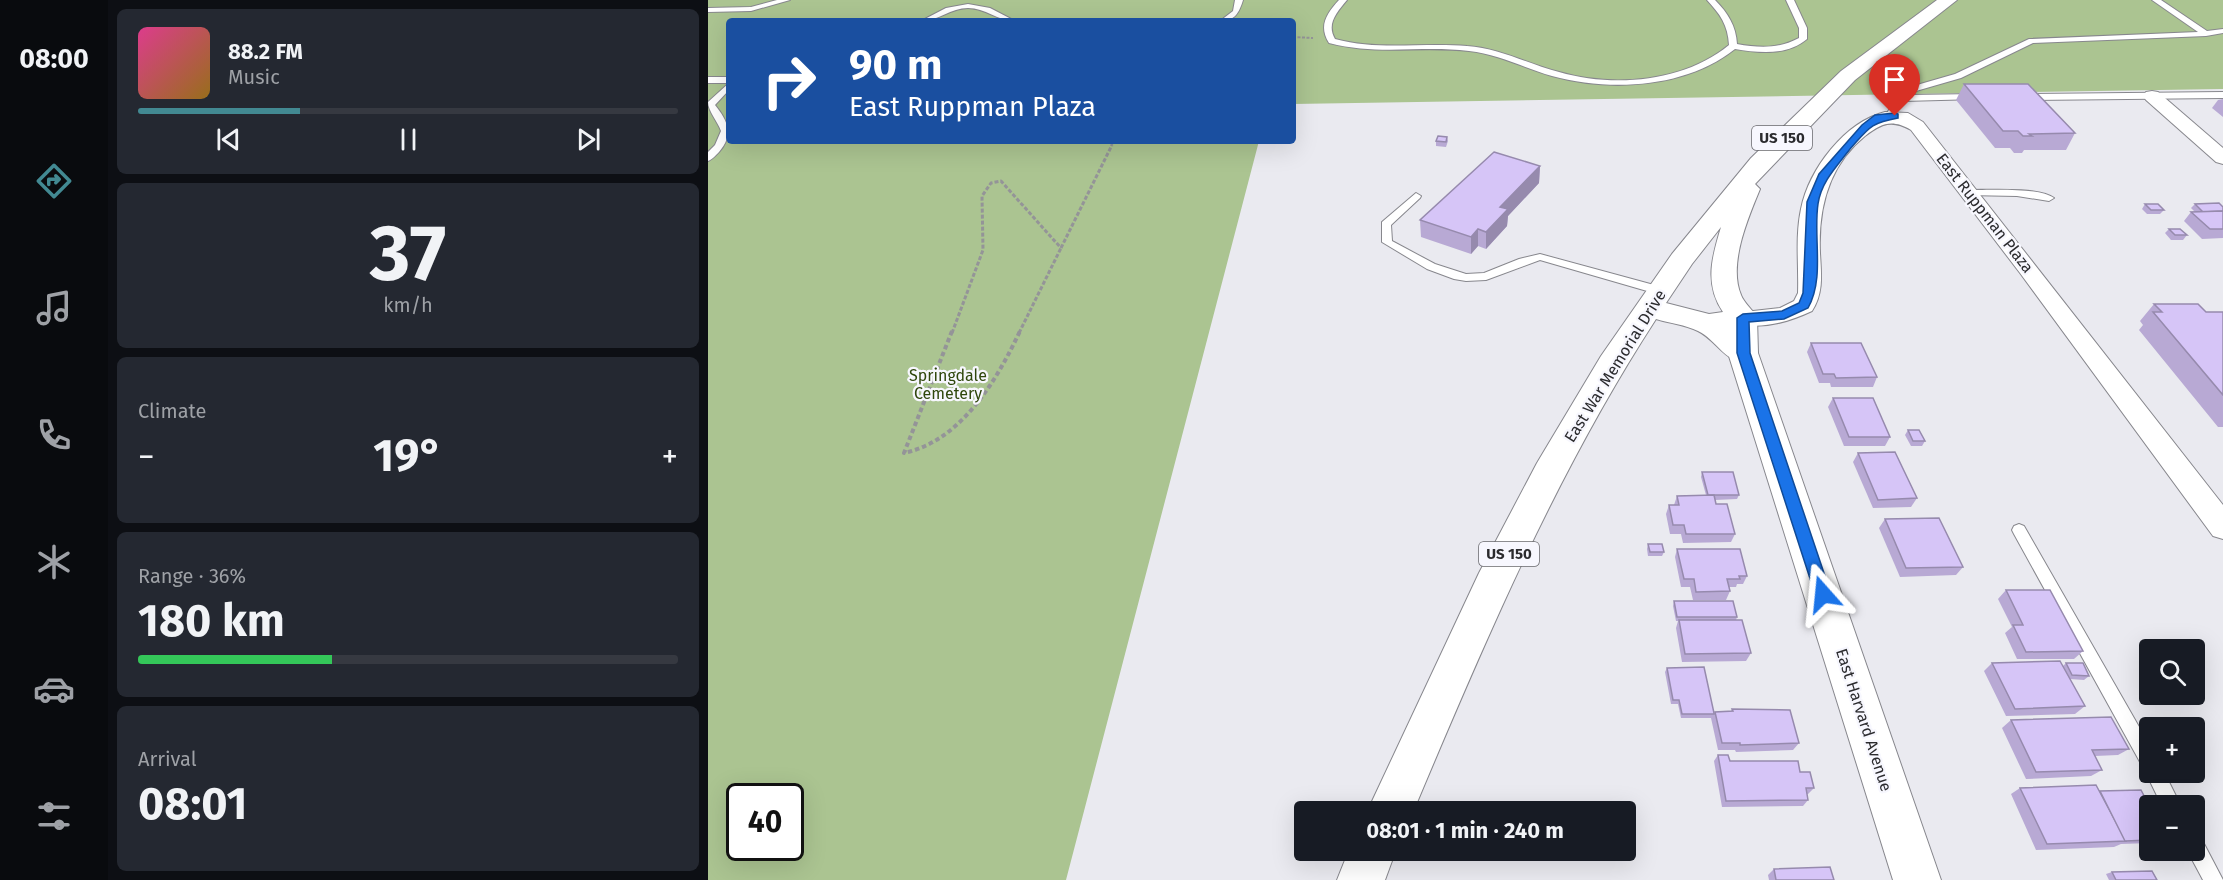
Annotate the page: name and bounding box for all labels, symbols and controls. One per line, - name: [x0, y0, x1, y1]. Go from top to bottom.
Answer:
- text: 88.2 FM: [228, 38, 303, 65]
- text: 90 m: [849, 40, 943, 90]
- icon: right: [750, 42, 828, 120]
- text: 08:00: [19, 43, 89, 75]
- pin: [1869, 54, 1920, 116]
- icon: arrive: [1878, 63, 1911, 96]
- text: Music: [228, 65, 280, 89]
- text: East Ruppman Plaza: [849, 91, 1096, 123]
- icon: previous: [212, 123, 245, 156]
- icon: pause: [392, 123, 425, 156]
- icon: next: [572, 123, 605, 156]
- road number: US 150: [1752, 126, 1812, 150]
- street label: East Ruppman Plaza: [1932, 149, 2038, 277]
- icon: directions: [33, 160, 75, 202]
- text: 37: [370, 207, 446, 301]
- street label: East War Memorial Drive: [1560, 286, 1670, 446]
- icon: music: [33, 287, 75, 329]
- text: km/h: [383, 293, 433, 317]
- park label: Springdale Cemetery: [909, 366, 987, 403]
- text: Climate: [138, 399, 206, 423]
- icon: phone: [33, 414, 75, 456]
- text: 19°: [373, 429, 443, 483]
- text: −: [138, 437, 155, 477]
- text: +: [662, 437, 678, 477]
- icon: climate: [33, 541, 75, 583]
- road number: US 150: [1479, 542, 1539, 566]
- position arrow: [1791, 562, 1855, 626]
- text: Range · 36%: [138, 564, 246, 588]
- text: 180 km: [138, 594, 285, 648]
- map controls: [2139, 639, 2205, 861]
- button: search: [2139, 639, 2205, 705]
- street label: East Harvard Avenue: [1832, 646, 1896, 794]
- icon: car: [33, 668, 75, 710]
- button: +: [2139, 717, 2205, 783]
- text: Arrival: [138, 747, 197, 771]
- text: 08:01: [138, 777, 248, 831]
- speed limit sign: 40: [726, 783, 804, 861]
- icon: filters: [33, 795, 75, 837]
- button: −: [2139, 795, 2205, 861]
- text: 08:01 · 1 min · 240 m: [1366, 817, 1564, 844]

